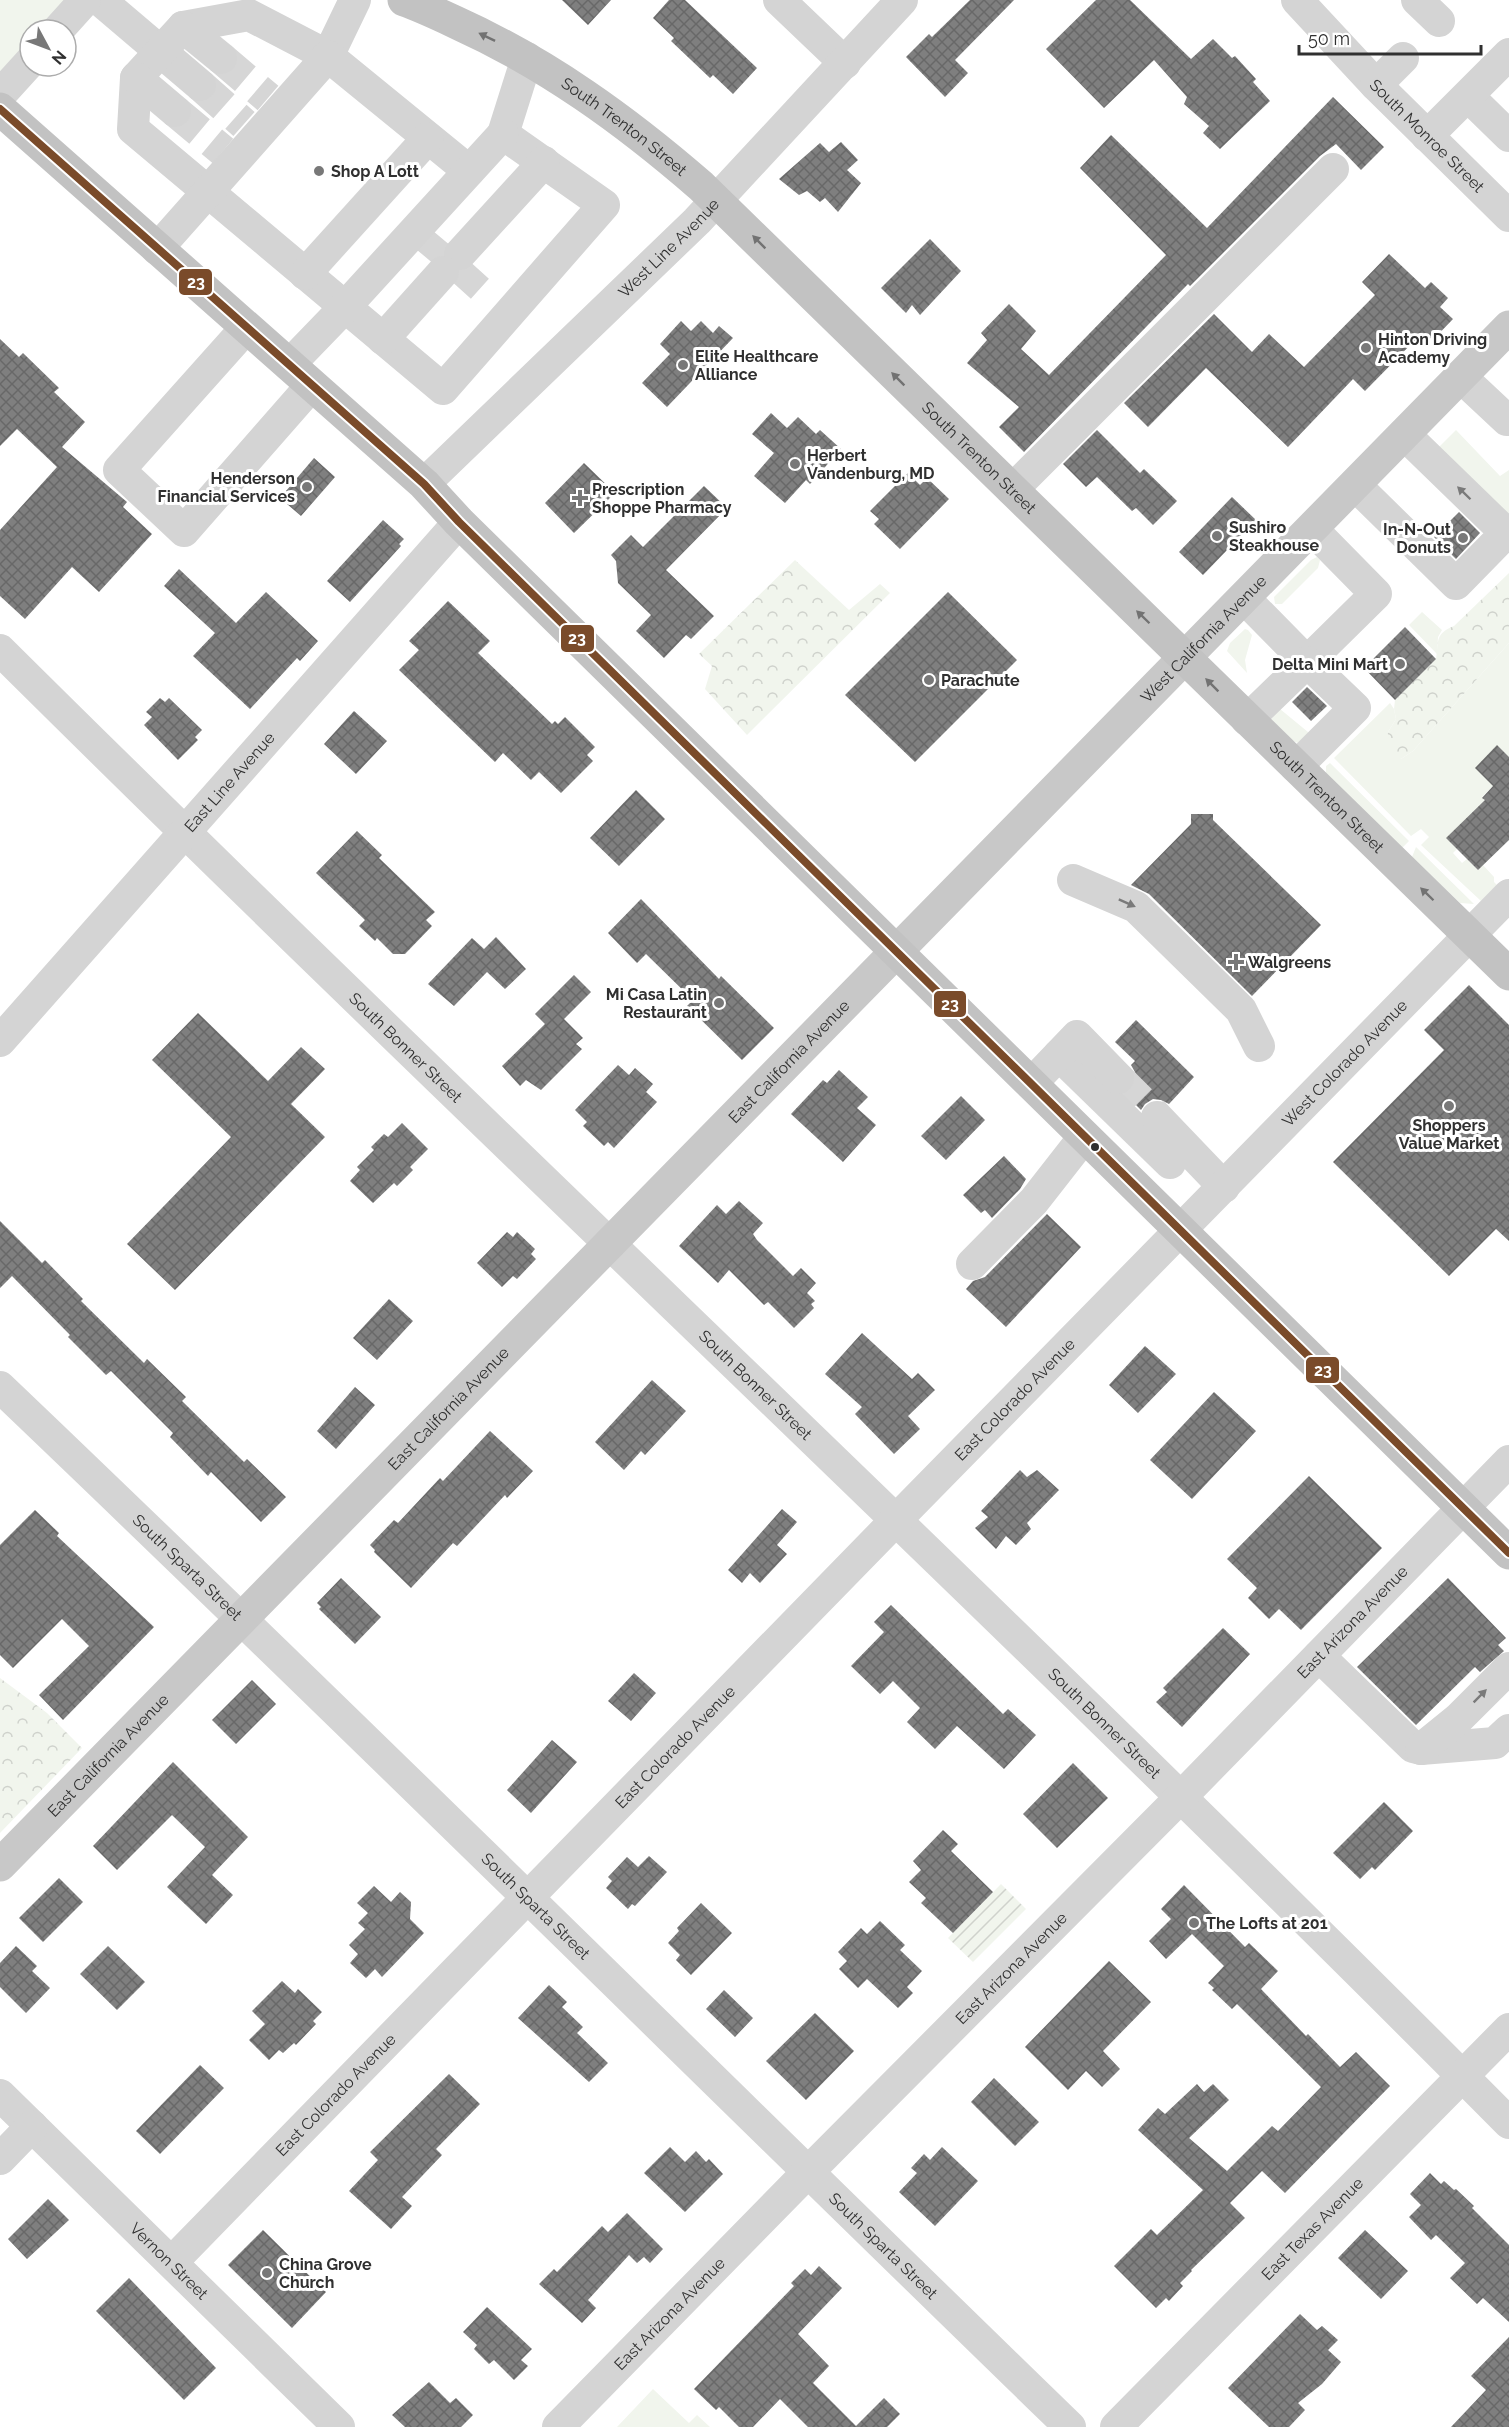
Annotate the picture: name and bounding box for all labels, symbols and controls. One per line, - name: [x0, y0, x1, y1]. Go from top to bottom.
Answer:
- north arrow: [18, 18, 78, 78]
- scale bar: [1299, 18, 1480, 56]
- text: 50 m: [1308, 28, 1350, 49]
- one-way arrow: [479, 32, 496, 41]
- text: N: [48, 47, 70, 68]
- street label: South Trenton Street: [558, 73, 691, 180]
- street label: South Monroe Street: [1366, 75, 1489, 196]
- place label: Shop A Lott: [331, 162, 419, 181]
- marker: Shop A Lott: [312, 164, 326, 178]
- street label: West Line Avenue: [614, 194, 723, 301]
- one-way arrow: [753, 235, 767, 249]
- line badge: 23: [178, 268, 213, 296]
- text: 23: [187, 273, 205, 292]
- place label: Hinton Driving Academy: [1378, 330, 1487, 367]
- marker: Hinton Driving Academy: [1359, 341, 1373, 355]
- place label: Elite Healthcare Alliance: [695, 347, 819, 384]
- marker: Elite Healthcare Alliance: [676, 358, 690, 372]
- one-way arrow: [892, 372, 906, 386]
- street label: South Trenton Street: [918, 398, 1041, 518]
- place label: Herbert Vandenburg, MD: [807, 446, 934, 483]
- marker: Herbert Vandenburg, MD: [788, 457, 802, 471]
- place label: Henderson Financial Services: [158, 469, 295, 506]
- marker: Henderson Financial Services: [300, 480, 314, 494]
- place label: Prescription Shoppe Pharmacy: [592, 480, 732, 517]
- one-way arrow: [1458, 486, 1472, 500]
- marker: Prescription Shoppe Pharmacy: [573, 491, 587, 505]
- place label: Sushiro Steakhouse: [1229, 518, 1319, 555]
- place label: In-N-Out Donuts: [1383, 520, 1451, 557]
- marker: Sushiro Steakhouse: [1210, 529, 1224, 543]
- marker: In-N-Out Donuts: [1456, 531, 1470, 545]
- street label: West California Avenue: [1136, 571, 1270, 707]
- one-way arrow: [1136, 611, 1151, 624]
- line badge: 23: [560, 624, 595, 653]
- text: 23: [568, 629, 586, 648]
- place label: Delta Mini Mart: [1272, 655, 1388, 674]
- marker: Delta Mini Mart: [1393, 657, 1407, 671]
- place label: Parachute: [941, 671, 1020, 690]
- marker: Parachute: [922, 673, 936, 687]
- one-way arrow: [1206, 678, 1220, 692]
- street label: East Line Avenue: [180, 728, 278, 836]
- street label: South Trenton Street: [1266, 737, 1389, 857]
- one-way arrow: [1421, 888, 1435, 902]
- one-way arrow: [1118, 899, 1136, 909]
- place label: Walgreens: [1248, 953, 1331, 972]
- marker: Walgreens: [1229, 955, 1243, 969]
- place label: Mi Casa Latin Restaurant: [606, 985, 707, 1022]
- street label: South Bonner Street: [346, 988, 467, 1106]
- line badge: 23: [933, 990, 967, 1018]
- text: 23: [941, 995, 959, 1014]
- street label: West Colorado Avenue: [1278, 995, 1411, 1130]
- marker: Mi Casa Latin Restaurant: [712, 996, 726, 1010]
- street label: East California Avenue: [724, 996, 853, 1127]
- marker: Shoppers Value Market: [1442, 1099, 1456, 1113]
- place label: Shoppers Value Market: [1399, 1116, 1499, 1153]
- unlabelled marker: [1089, 1141, 1101, 1153]
- street label: South Bonner Street: [695, 1326, 817, 1444]
- street label: East Colorado Avenue: [950, 1334, 1079, 1464]
- street label: East California Avenue: [384, 1343, 513, 1474]
- line badge: 23: [1305, 1356, 1340, 1384]
- text: 23: [1314, 1361, 1332, 1380]
- street label: South Sparta Street: [129, 1510, 247, 1624]
- street label: East Arizona Avenue: [1293, 1561, 1411, 1682]
- street label: South Bonner Street: [1045, 1664, 1165, 1782]
- street label: East Colorado Avenue: [611, 1681, 739, 1812]
- street label: East California Avenue: [43, 1690, 172, 1821]
- one-way arrow: [1473, 1690, 1487, 1704]
- street label: South Sparta Street: [478, 1849, 595, 1963]
- street label: East Arizona Avenue: [951, 1908, 1071, 2028]
- place label: The Lofts at 201: [1206, 1914, 1328, 1933]
- marker: The Lofts at 201: [1187, 1916, 1201, 1930]
- street label: East Colorado Avenue: [271, 2029, 399, 2160]
- street label: East Texas Avenue: [1257, 2173, 1367, 2284]
- street label: South Sparta Street: [825, 2188, 942, 2303]
- street label: Vernon Street: [126, 2219, 213, 2304]
- street label: East Arizona Avenue: [610, 2253, 729, 2374]
- place label: China Grove Church: [279, 2255, 372, 2292]
- marker: China Grove Church: [260, 2266, 274, 2280]

